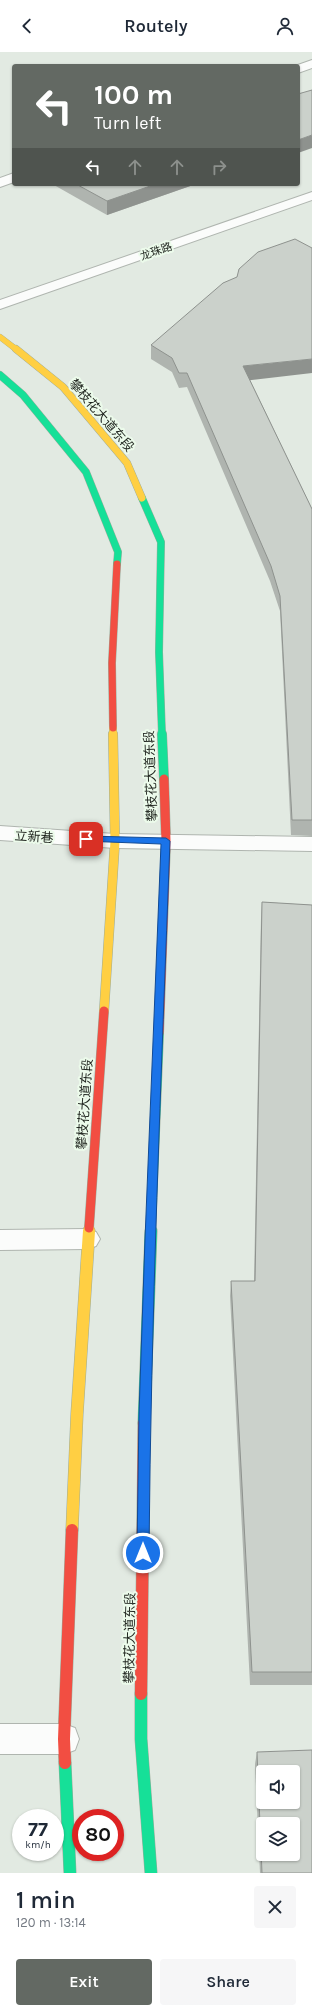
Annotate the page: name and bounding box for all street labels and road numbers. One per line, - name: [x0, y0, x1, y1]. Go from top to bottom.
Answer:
- street label: 龙珠路: [138, 240, 174, 263]
- street label: 攀枝花大道东段: [66, 376, 137, 455]
- street label: 攀枝花大道东段: [141, 730, 160, 822]
- street label: 立新巷: [14, 828, 54, 845]
- street label: 攀枝花大道东段: [74, 1058, 95, 1150]
- street label: 攀枝花大道东段: [121, 1592, 138, 1684]

